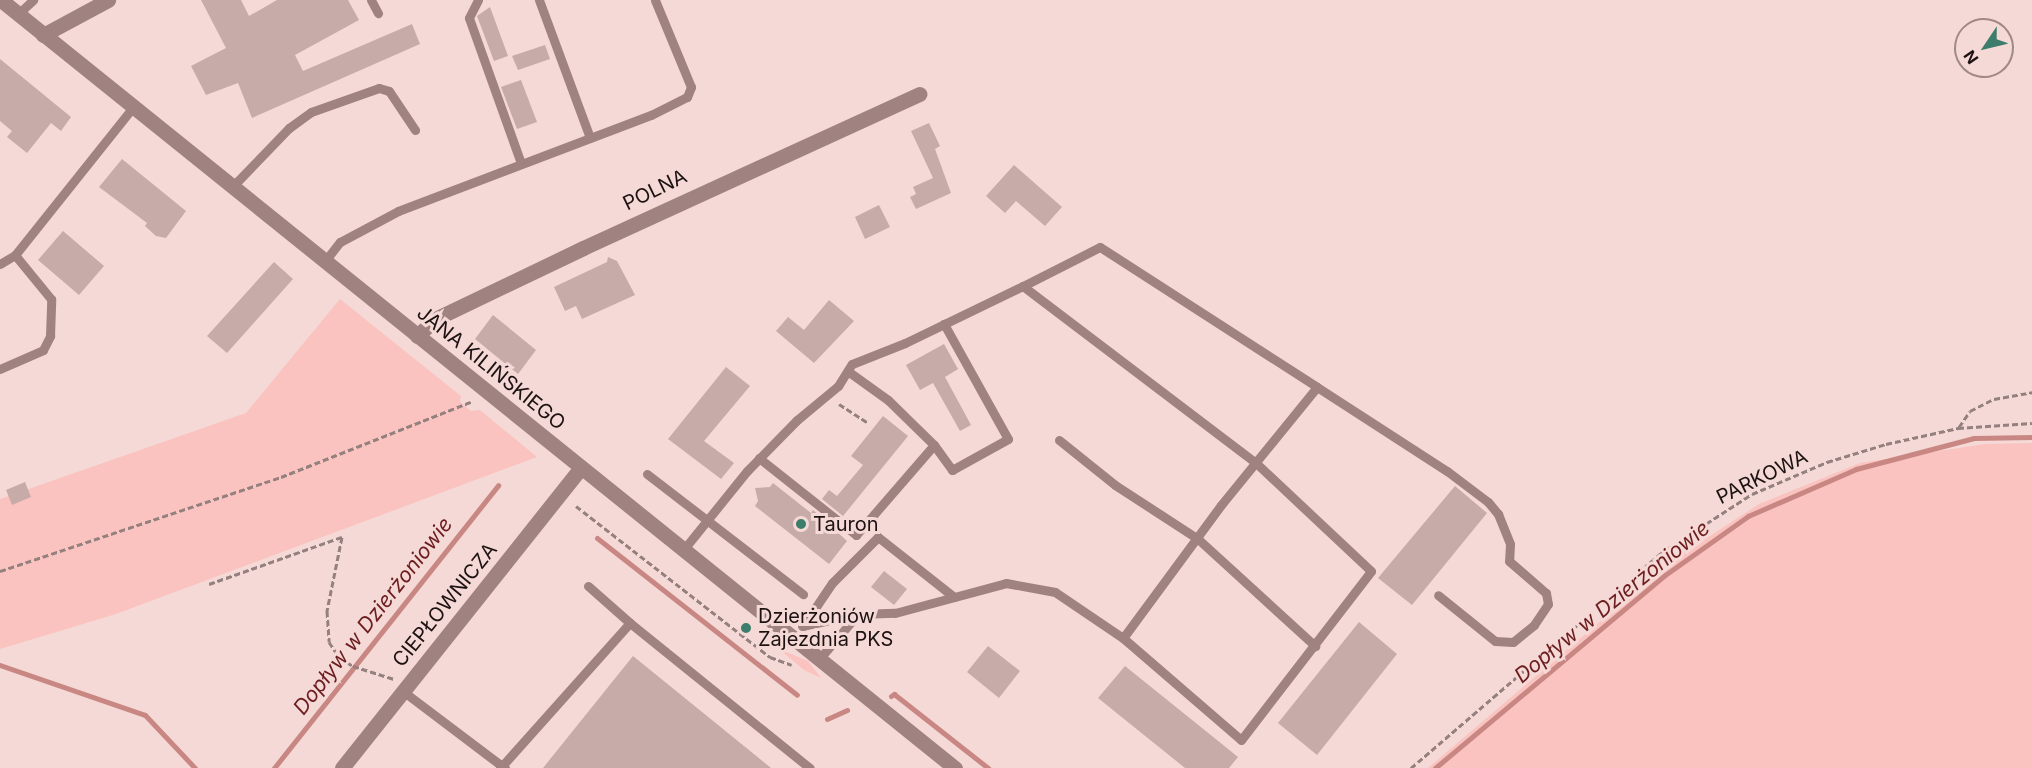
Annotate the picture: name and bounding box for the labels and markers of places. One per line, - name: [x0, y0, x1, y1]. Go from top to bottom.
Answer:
- place label: Tauron: [813, 512, 879, 536]
- marker: Tauron: [794, 517, 808, 531]
- place label: Dzierżoniów Zajezdnia PKS: [758, 604, 893, 651]
- marker: Dzierżoniów Zajezdnia PKS: [739, 621, 753, 635]

